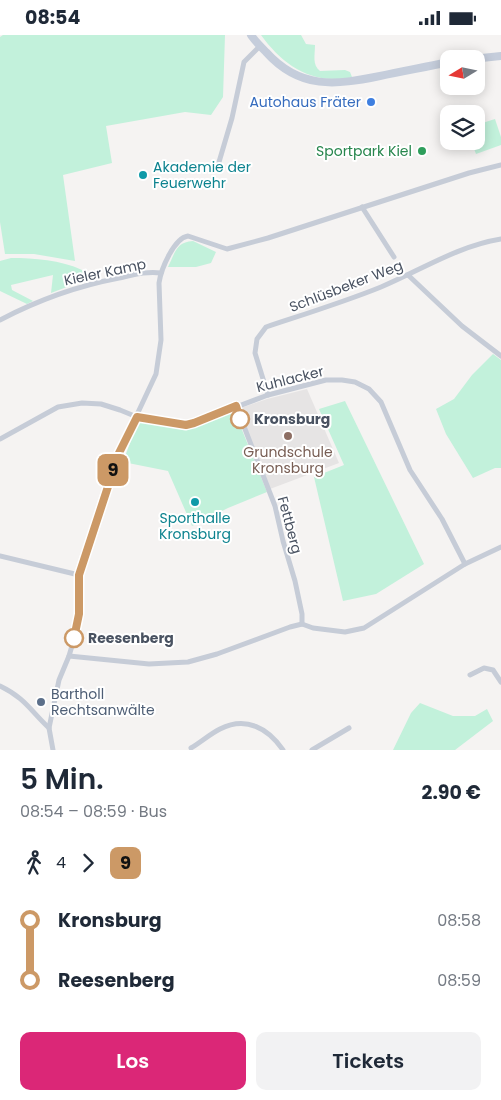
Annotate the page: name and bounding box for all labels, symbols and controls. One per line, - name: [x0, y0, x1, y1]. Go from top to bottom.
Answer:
- text: 08:54: [25, 4, 80, 31]
- north arrow: [440, 50, 485, 95]
- map controls: [440, 50, 485, 150]
- place label: Autohaus Fräter: [249, 92, 361, 112]
- marker: Autohaus Fräter: [365, 96, 377, 108]
- button: layers: [440, 105, 485, 150]
- place label: Sportpark Kiel: [316, 141, 412, 161]
- marker: Sportpark Kiel: [416, 145, 428, 157]
- place label: Akademie der Feuerwehr: [153, 157, 251, 193]
- marker: Akademie der Feuerwehr: [137, 169, 149, 181]
- street label: Kieler Kamp: [62, 254, 148, 290]
- street label: Schlüsbeker Weg: [286, 255, 406, 317]
- street label: Kuhlacker: [254, 361, 326, 397]
- marker: Kronsburg: [230, 409, 250, 429]
- place label: Kronsburg: [254, 409, 330, 429]
- marker: Grundschule Kronsburg: [282, 430, 294, 442]
- place label: Grundschule Kronsburg: [243, 442, 333, 478]
- line badge: 9: [97, 454, 129, 486]
- text: 9: [107, 457, 119, 482]
- street label: Fettberg: [273, 494, 307, 556]
- marker: Sporthalle Kronsburg: [189, 496, 201, 508]
- place label: Sporthalle Kronsburg: [159, 508, 231, 544]
- marker: Reesenberg: [64, 628, 84, 648]
- place label: Reesenberg: [88, 628, 174, 648]
- place label: Bartholl Rechtsanwälte: [51, 684, 155, 720]
- marker: Bartholl Rechtsanwälte: [35, 696, 47, 708]
- text: 5 Min.: [20, 760, 103, 799]
- text: 2.90 €: [422, 779, 481, 806]
- text: 08:54 – 08:59 · Bus: [20, 800, 167, 823]
- icon: walk: [20, 849, 48, 877]
- icon: forward: [74, 849, 102, 877]
- text: 9: [120, 850, 131, 875]
- text: 4: [56, 851, 66, 874]
- text: Kronsburg: [58, 907, 162, 934]
- text: 08:58: [437, 909, 481, 932]
- text: Reesenberg: [58, 967, 175, 994]
- text: 08:59: [437, 969, 481, 992]
- button: Los: [20, 1032, 246, 1090]
- button: Tickets: [256, 1032, 481, 1090]

